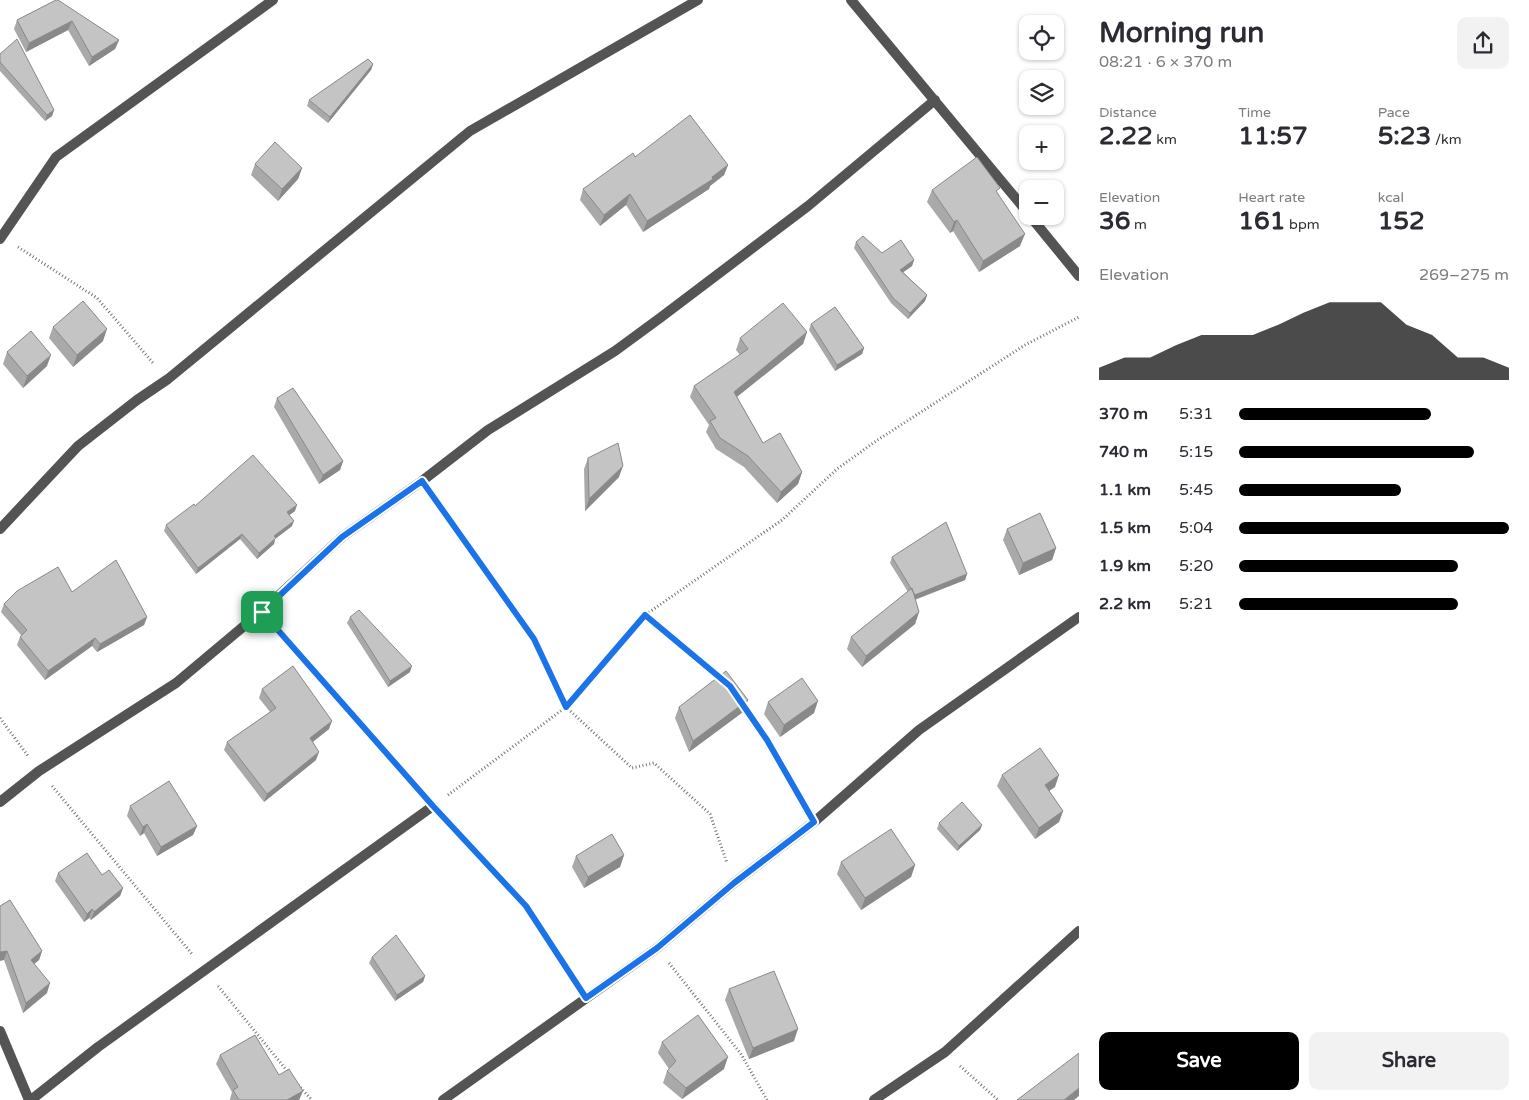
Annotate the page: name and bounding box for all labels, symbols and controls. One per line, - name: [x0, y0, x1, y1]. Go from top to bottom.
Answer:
- map controls: [1019, 15, 1064, 225]
- button: locate: [1019, 15, 1064, 60]
- text: Morning run: [1099, 16, 1264, 50]
- button: share: [1457, 17, 1509, 69]
- text: 08:21 · 6 × 370 m: [1099, 52, 1232, 72]
- button: layers: [1019, 70, 1064, 115]
- text: Distance: [1099, 104, 1157, 121]
- text: Time: [1238, 104, 1271, 121]
- text: Pace: [1378, 104, 1410, 121]
- text: 2.22: [1099, 121, 1153, 151]
- text: 11:57: [1238, 121, 1308, 151]
- text: 5:23: [1378, 121, 1431, 151]
- button: +: [1019, 125, 1064, 170]
- text: km: [1153, 131, 1177, 148]
- text: /km: [1431, 131, 1462, 148]
- button: −: [1019, 180, 1064, 225]
- text: Elevation: [1099, 189, 1160, 206]
- text: Heart rate: [1238, 189, 1305, 206]
- text: kcal: [1378, 189, 1404, 206]
- text: 36: [1099, 206, 1130, 236]
- text: 161: [1238, 206, 1285, 236]
- text: 152: [1378, 206, 1425, 236]
- text: m: [1130, 216, 1147, 233]
- text: bpm: [1285, 216, 1320, 233]
- text: Elevation: [1099, 265, 1169, 285]
- text: 269–275 m: [1419, 265, 1509, 285]
- text: 370 m: [1099, 404, 1148, 424]
- text: 5:31: [1179, 404, 1213, 424]
- text: 740 m: [1099, 442, 1148, 462]
- text: 5:15: [1179, 442, 1213, 462]
- text: 1.1 km: [1099, 480, 1151, 500]
- text: 5:45: [1179, 480, 1213, 500]
- text: 1.5 km: [1099, 518, 1151, 538]
- text: 5:04: [1179, 518, 1213, 538]
- text: 1.9 km: [1099, 556, 1151, 576]
- text: 5:20: [1179, 556, 1213, 576]
- pin: [241, 591, 283, 633]
- text: 2.2 km: [1099, 594, 1151, 614]
- text: 5:21: [1179, 594, 1213, 614]
- icon: arrive: [248, 598, 276, 626]
- button: Save: [1099, 1032, 1299, 1090]
- button: Share: [1309, 1032, 1509, 1090]

